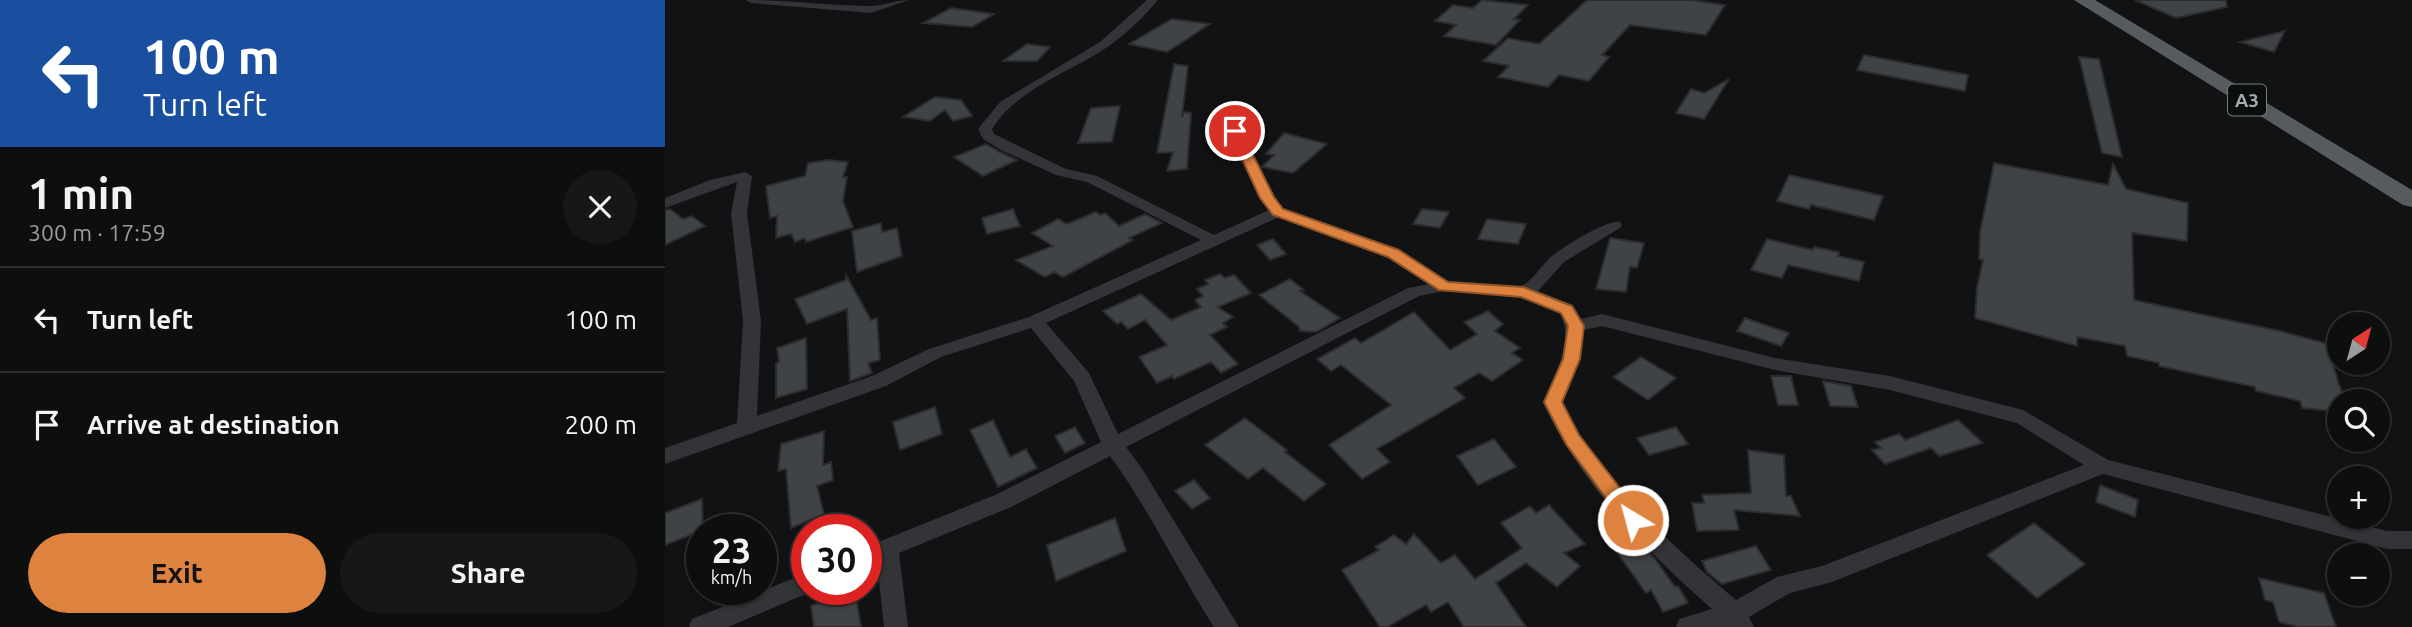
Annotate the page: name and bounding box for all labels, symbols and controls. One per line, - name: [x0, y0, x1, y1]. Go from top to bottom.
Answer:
- icon: left: [28, 28, 119, 119]
- text: 100 m: [143, 28, 280, 83]
- road number: A3: [2228, 85, 2266, 116]
- text: Turn left: [143, 86, 267, 122]
- pin: [1205, 101, 1265, 161]
- icon: arrive: [1216, 112, 1254, 150]
- text: 1 min: [28, 170, 134, 217]
- button: close: [563, 170, 637, 244]
- text: 300 m · 17:59: [28, 220, 166, 245]
- icon: left: [28, 301, 66, 339]
- text: Turn left: [87, 305, 193, 334]
- text: 100 m: [565, 305, 637, 334]
- north arrow: [2327, 312, 2391, 374]
- map controls: [2327, 312, 2390, 606]
- button: search: [2327, 389, 2390, 452]
- icon: arrive: [28, 406, 66, 444]
- text: Arrive at destination: [87, 410, 340, 439]
- text: 200 m: [565, 410, 637, 439]
- button: +: [2327, 466, 2390, 529]
- position arrow: [1596, 483, 1670, 557]
- speed limit sign: 30: [791, 514, 882, 605]
- text: 23: [712, 530, 751, 570]
- button: Exit: [28, 533, 326, 613]
- button: Share: [340, 533, 637, 613]
- button: −: [2327, 543, 2390, 606]
- text: km/h: [711, 567, 752, 587]

